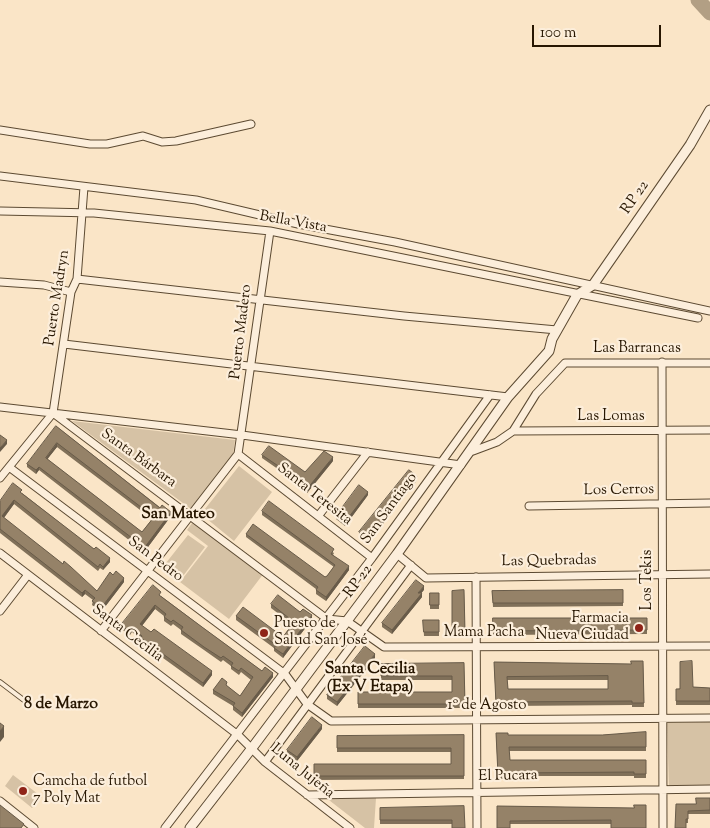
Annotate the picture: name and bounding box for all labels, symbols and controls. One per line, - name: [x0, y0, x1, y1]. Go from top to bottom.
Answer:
- scale bar: [535, 15, 664, 47]
- text: 100 m: [540, 23, 576, 44]
- street label: RP 22: [618, 178, 654, 218]
- street label: Bella Vista: [258, 208, 328, 238]
- street label: Puerto Madryn: [42, 249, 74, 347]
- street label: Puerto Madero: [227, 283, 257, 381]
- street label: Las Barrancas: [593, 340, 681, 358]
- street label: Las Lomas: [577, 408, 645, 426]
- street label: Santa Bárbara: [97, 426, 179, 492]
- street label: Santa Teresita: [273, 460, 355, 530]
- street label: San Santiago: [358, 470, 422, 548]
- street label: Los Cerros: [584, 481, 654, 501]
- district label: San Mateo: [141, 505, 215, 525]
- street label: San Pedro: [124, 533, 186, 587]
- street label: Los Tekis: [639, 550, 657, 610]
- street label: Las Quebradas: [501, 552, 597, 572]
- street label: RP 22: [341, 562, 377, 602]
- street label: Santa Cecilia: [88, 601, 166, 667]
- place label: Farmacia Nueva Ciudad: [535, 610, 629, 645]
- place label: Puesto de Salud San José: [274, 615, 368, 650]
- marker: Farmacia Nueva Ciudad: [633, 622, 645, 634]
- street label: Mama Pacha: [444, 624, 524, 642]
- marker: Puesto de Salud San José: [258, 627, 270, 639]
- district label: Santa Cecilia (Ex V Etapa): [325, 660, 415, 698]
- district label: 8 de Marzo: [24, 695, 98, 715]
- street label: 1º de Agosto: [448, 697, 526, 715]
- street label: Luna Jujeña: [267, 741, 337, 803]
- street label: El Pucara: [478, 767, 538, 787]
- place label: Camcha de futbol 7 Poly Mat: [33, 773, 147, 808]
- marker: Camcha de futbol 7 Poly Mat: [17, 785, 29, 797]

